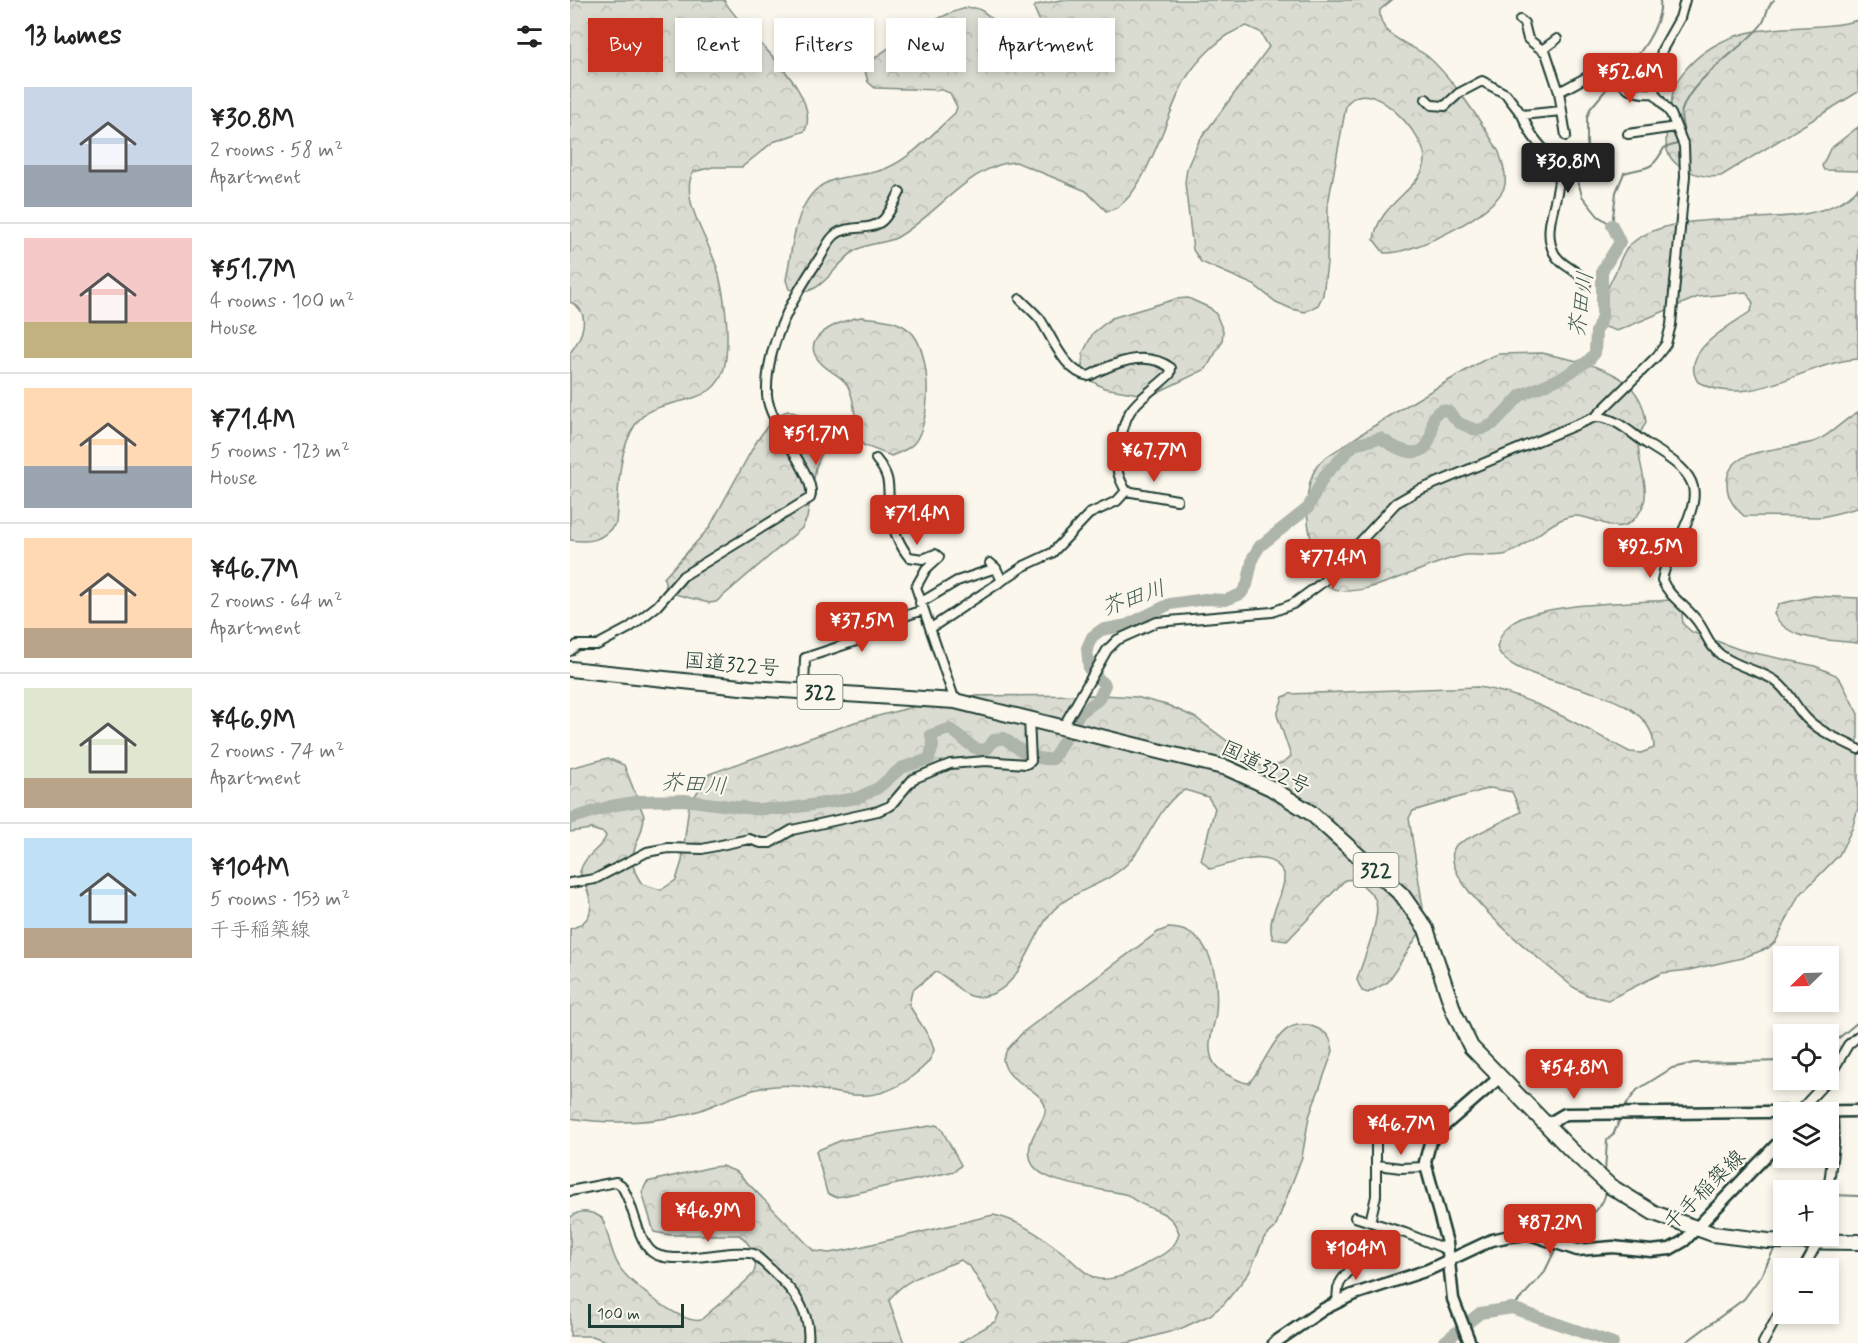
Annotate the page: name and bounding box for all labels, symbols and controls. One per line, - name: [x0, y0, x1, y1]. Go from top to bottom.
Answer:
- chip: Buy: [588, 18, 663, 72]
- chip: Rent: [675, 18, 762, 72]
- chip: Filters: [774, 18, 874, 72]
- chip: New: [886, 18, 966, 72]
- chip: Apartment: [978, 18, 1115, 72]
- text: 13 homes: [24, 19, 122, 53]
- icon: filters: [513, 20, 546, 53]
- pin: ¥52.6M: [1581, 53, 1679, 104]
- text: ¥52.6M: [1597, 59, 1663, 86]
- text: ¥30.8M: [210, 103, 295, 137]
- icon: home: [72, 111, 144, 183]
- text: 2 rooms · 58 m²: [210, 137, 343, 164]
- pin: ¥30.8M: [1519, 143, 1617, 194]
- text: ¥30.8M: [1536, 149, 1601, 176]
- text: Apartment: [210, 164, 301, 191]
- text: ¥51.7M: [210, 254, 296, 288]
- icon: home: [72, 262, 144, 334]
- water label: 芥田川: [1564, 270, 1600, 339]
- text: 4 rooms · 100 m²: [210, 288, 354, 315]
- text: House: [210, 315, 257, 342]
- text: ¥71.4M: [210, 404, 295, 438]
- icon: home: [72, 412, 144, 484]
- pin: ¥51.7M: [767, 415, 865, 466]
- text: ¥51.7M: [783, 421, 849, 448]
- pin: ¥67.7M: [1105, 432, 1203, 483]
- text: 5 rooms · 123 m²: [210, 438, 350, 465]
- text: ¥67.7M: [1121, 438, 1187, 465]
- text: House: [210, 465, 257, 492]
- pin: ¥71.4M: [868, 495, 966, 546]
- text: ¥71.4M: [884, 501, 950, 528]
- pin: ¥92.5M: [1601, 528, 1699, 579]
- text: ¥92.5M: [1617, 534, 1683, 561]
- pin: ¥77.4M: [1284, 539, 1382, 590]
- text: ¥77.4M: [1299, 545, 1367, 572]
- text: ¥46.7M: [210, 554, 299, 588]
- icon: home: [72, 562, 144, 634]
- water label: 芥田川: [1098, 575, 1169, 623]
- text: 2 rooms · 64 m²: [210, 588, 343, 615]
- pin: ¥37.5M: [813, 602, 911, 653]
- text: ¥37.5M: [830, 608, 894, 635]
- text: Apartment: [210, 615, 301, 642]
- street label: 国道322号: [683, 647, 781, 683]
- road number: 322: [798, 675, 842, 709]
- text: ¥46.9M: [210, 704, 296, 738]
- icon: home: [72, 712, 144, 784]
- street label: 国道322号: [1216, 734, 1315, 802]
- text: 2 rooms · 74 m²: [210, 738, 344, 765]
- text: Apartment: [210, 765, 301, 792]
- water label: 芥田川: [660, 769, 728, 801]
- text: ¥104M: [210, 852, 290, 886]
- road number: 322: [1354, 853, 1398, 887]
- icon: home: [72, 862, 144, 934]
- text: 5 rooms · 153 m²: [210, 886, 350, 913]
- text: 千手稲築線: [210, 917, 310, 944]
- north arrow: [1773, 946, 1839, 1012]
- map controls: [1773, 946, 1839, 1324]
- button: locate: [1773, 1024, 1839, 1090]
- pin: ¥54.8M: [1525, 1049, 1623, 1100]
- text: ¥54.8M: [1540, 1055, 1608, 1082]
- button: layers: [1773, 1102, 1839, 1168]
- pin: ¥46.7M: [1352, 1105, 1450, 1156]
- text: ¥46.7M: [1367, 1111, 1435, 1138]
- street label: 千手稲築線: [1658, 1144, 1752, 1238]
- button: +: [1773, 1180, 1839, 1246]
- pin: ¥46.9M: [659, 1192, 757, 1243]
- text: ¥46.9M: [675, 1198, 741, 1225]
- pin: ¥87.2M: [1501, 1204, 1599, 1255]
- text: ¥87.2M: [1518, 1210, 1582, 1237]
- pin: ¥104M: [1314, 1230, 1398, 1281]
- text: ¥104M: [1325, 1236, 1387, 1263]
- button: −: [1773, 1258, 1839, 1324]
- scale bar: [588, 1301, 684, 1328]
- text: 100 m: [597, 1304, 640, 1325]

